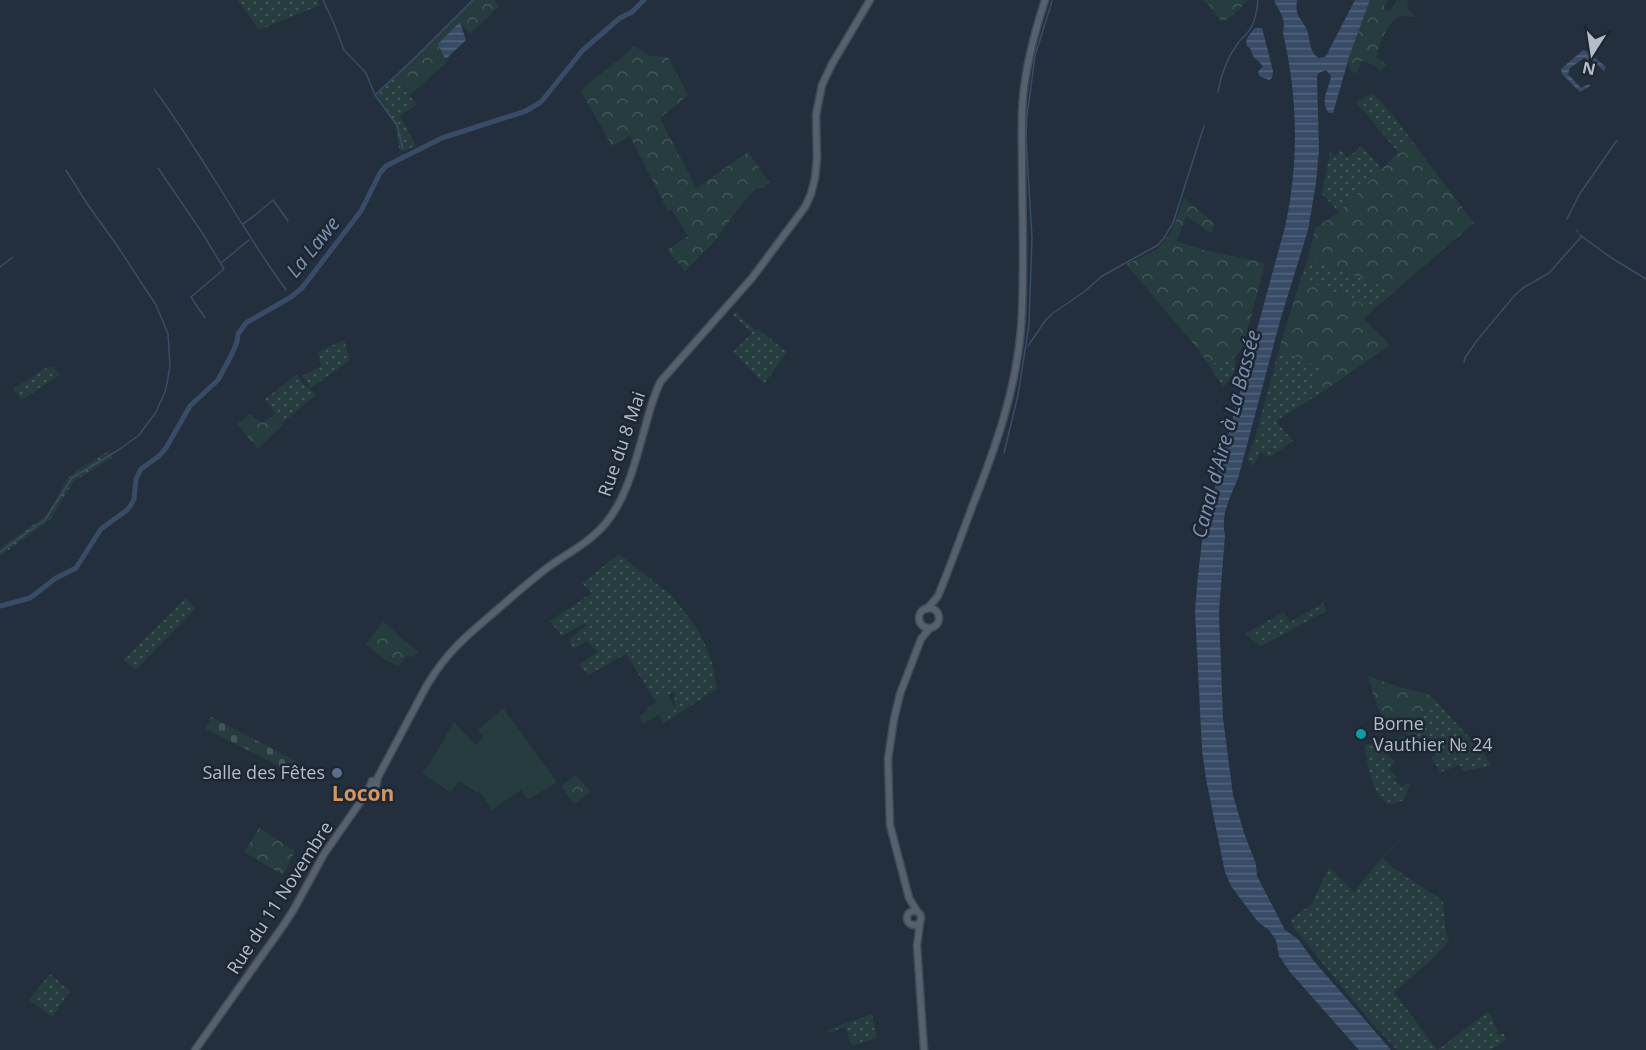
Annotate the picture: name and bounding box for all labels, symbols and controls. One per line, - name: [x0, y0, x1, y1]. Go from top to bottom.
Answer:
- north arrow: [1562, 24, 1622, 84]
- text: N: [1580, 57, 1598, 81]
- water label: La Lawe: [280, 210, 346, 283]
- water label: Canal d'Aire à La Bassée: [1185, 327, 1266, 541]
- street label: Rue du 8 Mai: [592, 388, 650, 499]
- place label: Borne Vauthier № 24: [1373, 711, 1493, 756]
- marker: Borne Vauthier № 24: [1354, 727, 1368, 741]
- place label: Salle des Fêtes: [202, 760, 325, 784]
- marker: Salle des Fêtes: [330, 766, 344, 780]
- district label: Locon: [332, 779, 394, 807]
- street label: Rue du 11 Novembre: [221, 816, 338, 978]

